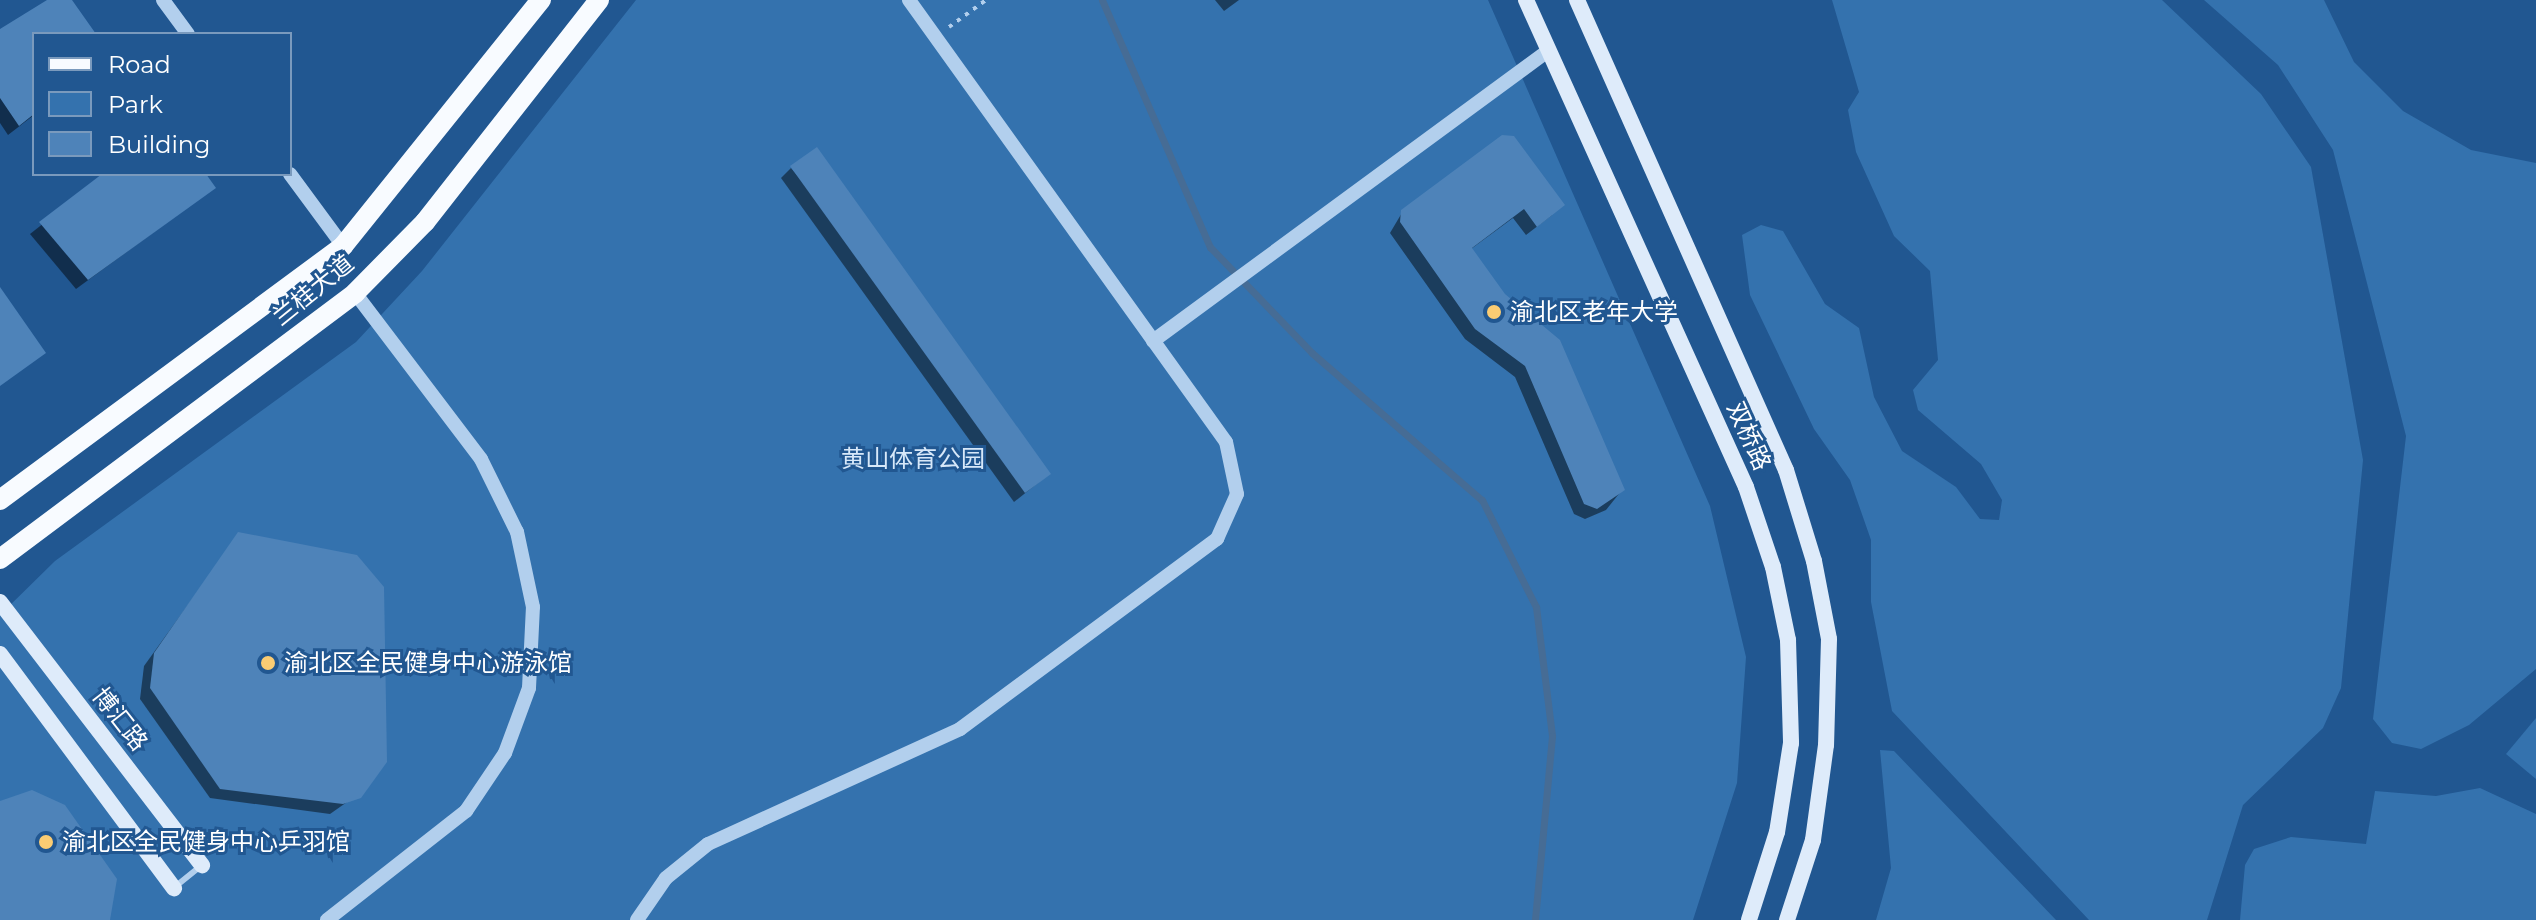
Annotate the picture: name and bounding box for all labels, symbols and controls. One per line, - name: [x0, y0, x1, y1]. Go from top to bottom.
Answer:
- legend: [32, 32, 292, 176]
- text: Road: [108, 50, 171, 79]
- text: Park: [108, 90, 163, 119]
- text: Building: [108, 130, 211, 159]
- street label: 兰桂大道: [267, 249, 359, 331]
- place label: 渝北区老年大学: [1510, 298, 1678, 326]
- marker: 渝北区老年大学: [1485, 303, 1503, 321]
- street label: 双桥路: [1721, 397, 1777, 475]
- park label: 黄山体育公园: [841, 445, 985, 473]
- place label: 渝北区全民健身中心游泳馆: [284, 649, 572, 677]
- marker: 渝北区全民健身中心游泳馆: [259, 654, 277, 672]
- street label: 博汇路: [86, 682, 154, 756]
- place label: 渝北区全民健身中心乒羽馆: [62, 828, 350, 856]
- marker: 渝北区全民健身中心乒羽馆: [37, 833, 55, 851]

